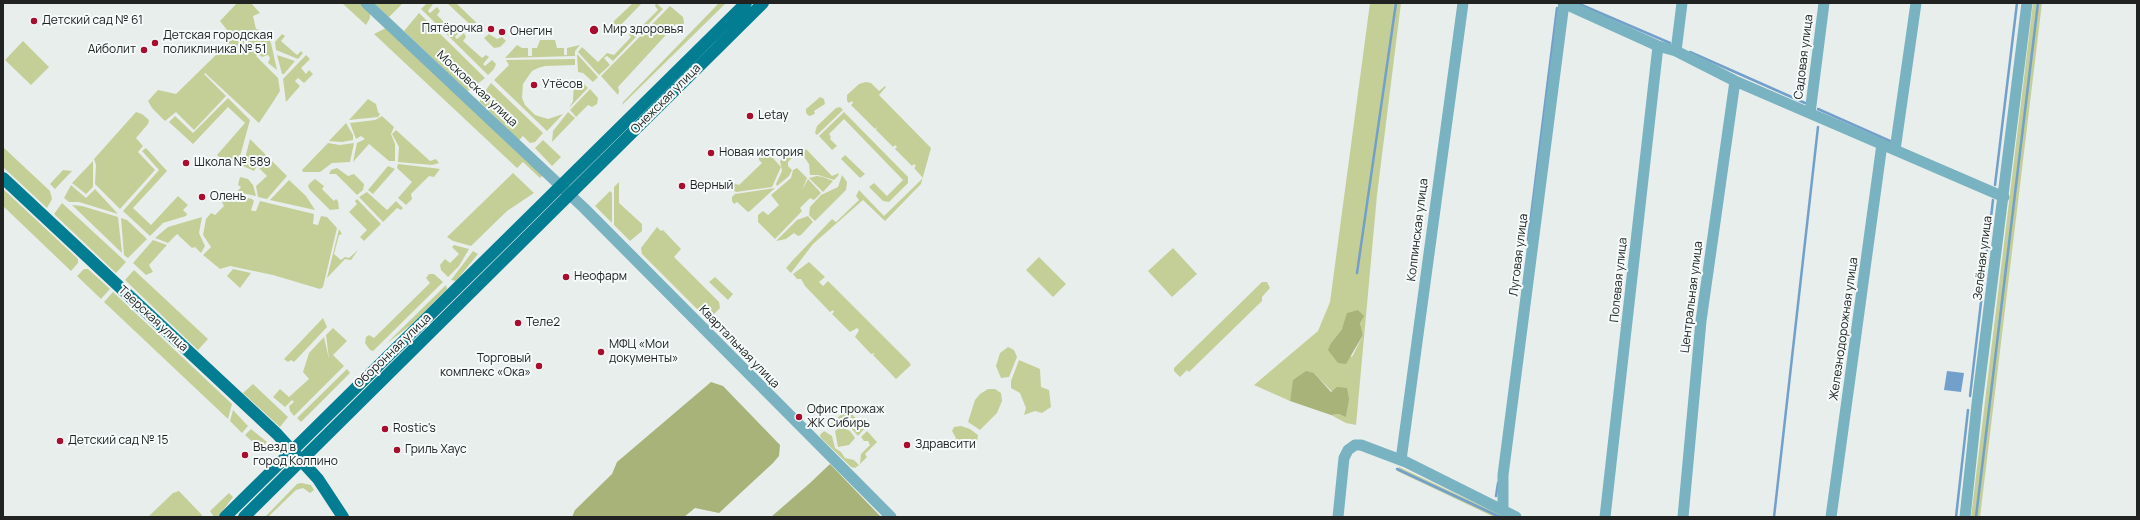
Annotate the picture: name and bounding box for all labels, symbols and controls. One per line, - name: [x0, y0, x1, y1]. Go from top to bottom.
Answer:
- place label: Детский сад № 61: [42, 14, 143, 28]
- street label: Садовая улица: [1792, 14, 1816, 100]
- marker: Детский сад № 61: [29, 16, 39, 26]
- place label: Пятёрочка: [422, 22, 483, 36]
- place label: Мир здоровья: [603, 23, 683, 37]
- marker: Пятёрочка: [486, 24, 496, 34]
- marker: Мир здоровья: [588, 24, 600, 36]
- place label: Онегин: [510, 25, 552, 39]
- marker: Онегин: [497, 27, 507, 37]
- place label: Детская городская поликлиника № 51: [163, 29, 273, 57]
- marker: Детская городская поликлиника № 51: [150, 38, 160, 48]
- place label: Айболит: [88, 43, 136, 57]
- marker: Айболит: [139, 45, 149, 55]
- street label: Московская улица: [434, 48, 520, 130]
- street label: Онежская улица: [628, 61, 704, 137]
- place label: Утёсов: [542, 78, 583, 92]
- marker: Утёсов: [529, 80, 539, 90]
- place label: Letay: [758, 109, 789, 123]
- marker: Letay: [745, 111, 755, 121]
- place label: Новая история: [719, 146, 803, 160]
- marker: Новая история: [706, 148, 716, 158]
- place label: Школа № 589: [194, 156, 271, 170]
- marker: Школа № 589: [181, 158, 191, 168]
- street label: Колпинская улица: [1405, 178, 1431, 282]
- place label: Верный: [690, 179, 733, 193]
- marker: Верный: [677, 181, 687, 191]
- place label: Олень: [210, 190, 246, 204]
- marker: Олень: [197, 192, 207, 202]
- street label: Луговая улица: [1507, 213, 1531, 297]
- street label: Зелёная улица: [1971, 215, 1995, 301]
- street label: Полевая улица: [1607, 237, 1631, 323]
- street label: Центральная улица: [1678, 240, 1706, 354]
- street label: Железнодорожная улица: [1827, 256, 1861, 402]
- place label: Неофарм: [574, 270, 627, 284]
- marker: Неофарм: [561, 272, 571, 282]
- street label: Тверская улица: [115, 283, 191, 355]
- street label: Квартальная улица: [696, 303, 782, 391]
- street label: Оборонная улица: [352, 311, 434, 391]
- place label: Теле2: [526, 316, 560, 330]
- marker: Теле2: [513, 318, 523, 328]
- place label: МФЦ «Мои документы»: [609, 338, 679, 366]
- marker: МФЦ «Мои документы»: [596, 347, 606, 357]
- place label: Торговый комплекс «Ока»: [440, 352, 531, 380]
- marker: Торговый комплекс «Ока»: [534, 361, 544, 371]
- place label: Офис прожаж ЖК Сибирь: [807, 403, 884, 431]
- marker: Офис прожаж ЖК Сибирь: [794, 412, 804, 422]
- place label: Rostic's: [393, 422, 436, 436]
- marker: Rostic's: [380, 424, 390, 434]
- place label: Детский сад № 15: [68, 434, 169, 448]
- marker: Детский сад № 15: [55, 436, 65, 446]
- place label: Здравсити: [915, 438, 976, 452]
- marker: Здравсити: [902, 440, 912, 450]
- place label: Въезд в город Колпино: [253, 441, 338, 469]
- place label: Гриль Хаус: [405, 443, 467, 457]
- marker: Гриль Хаус: [392, 445, 402, 455]
- marker: Въезд в город Колпино: [240, 450, 250, 460]

